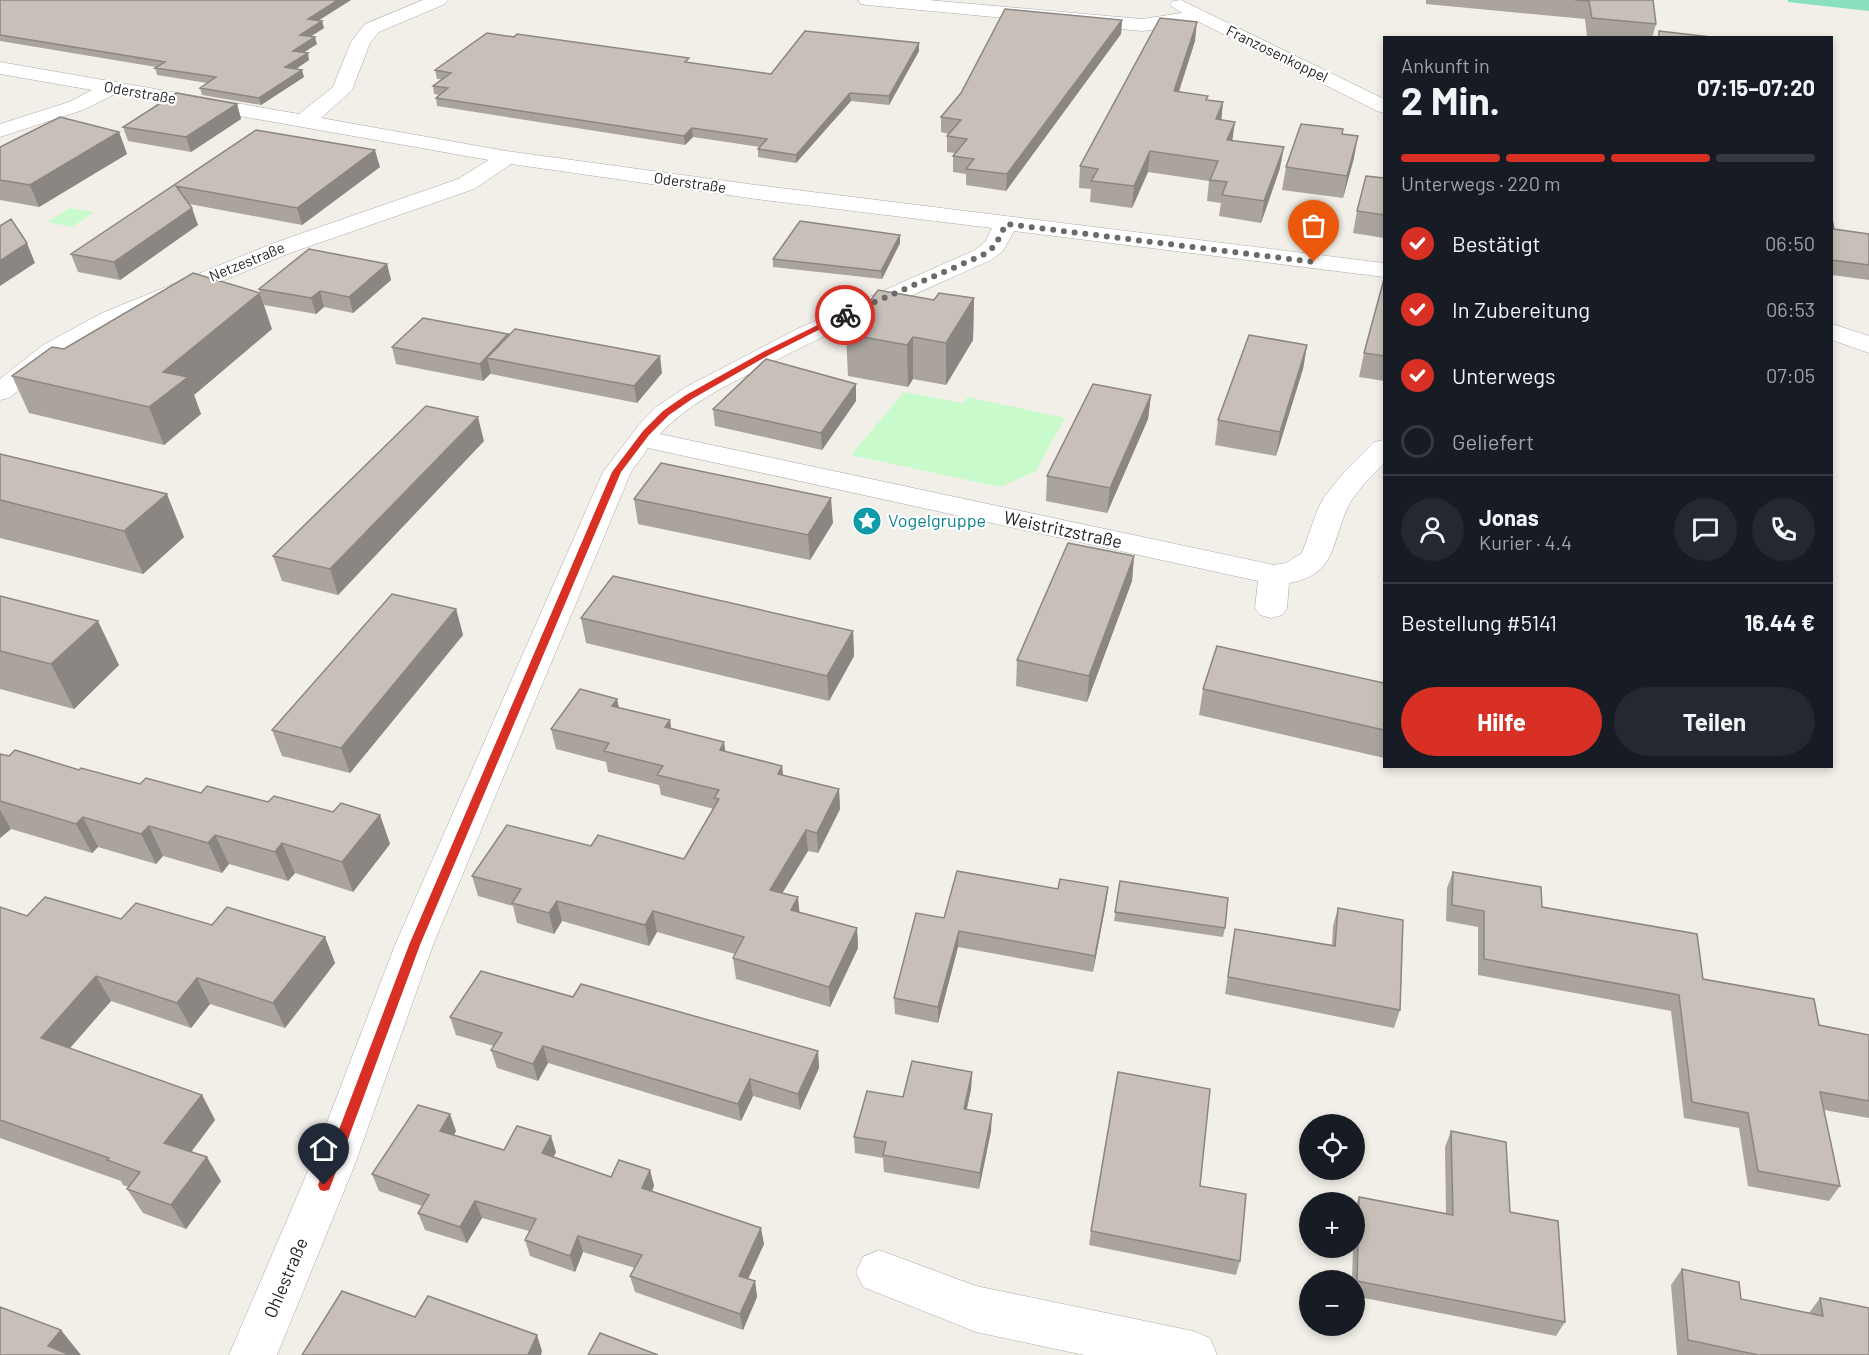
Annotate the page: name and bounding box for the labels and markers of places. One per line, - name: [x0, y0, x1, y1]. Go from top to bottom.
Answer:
- pin: [1288, 200, 1339, 262]
- place icon: Vogelgruppe: [851, 505, 883, 537]
- place label: Vogelgruppe: [888, 509, 986, 531]
- pin: [298, 1123, 349, 1185]

